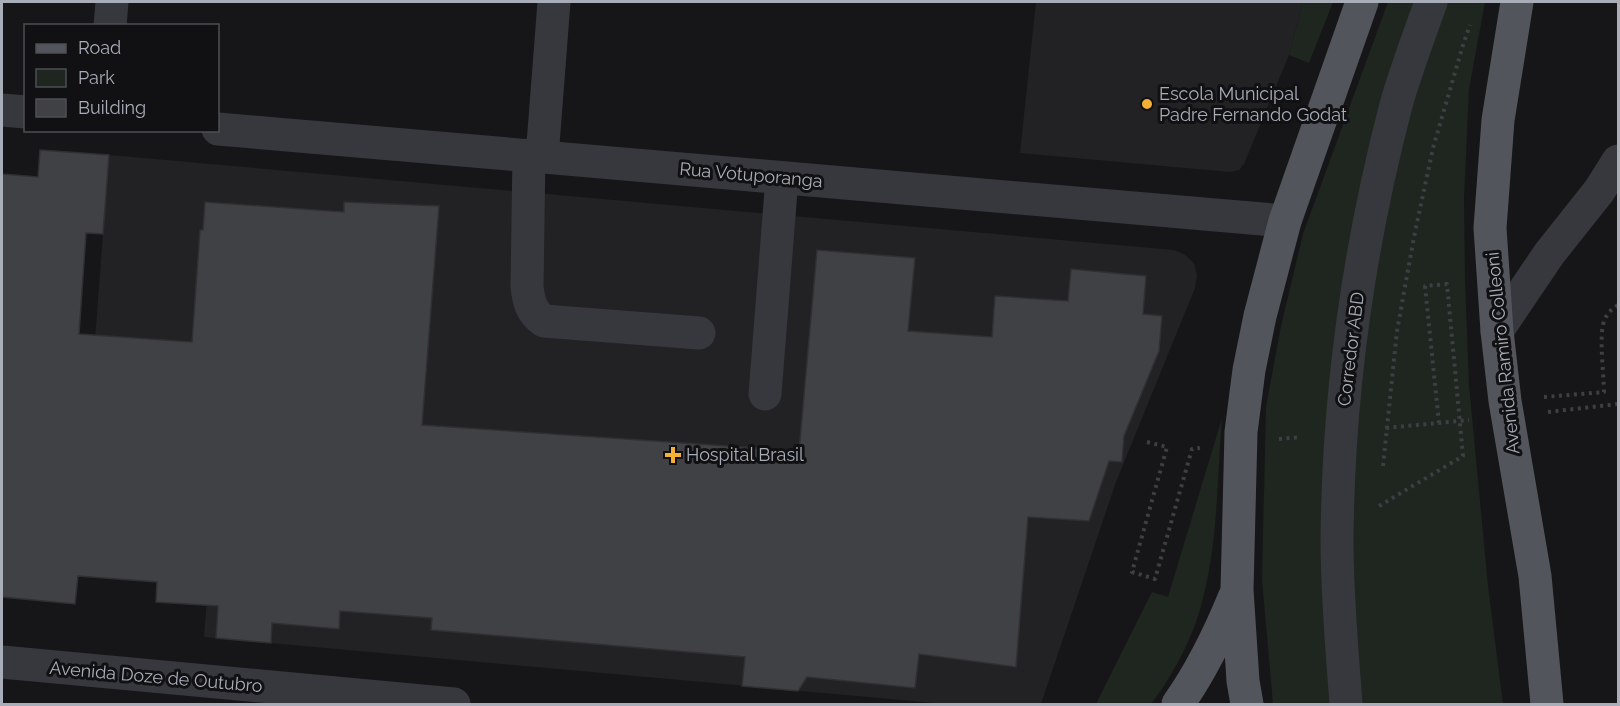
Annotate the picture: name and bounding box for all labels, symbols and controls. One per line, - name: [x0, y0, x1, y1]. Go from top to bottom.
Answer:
- legend: [24, 24, 219, 132]
- text: Road: [78, 37, 121, 58]
- text: Park: [78, 67, 115, 88]
- place label: Escola Municipal Padre Fernando Godat: [1159, 83, 1347, 125]
- text: Building: [78, 97, 146, 118]
- marker: Escola Municipal Padre Fernando Godat: [1140, 97, 1154, 111]
- street label: Rua Votuporanga: [679, 158, 824, 191]
- street label: Avenida Ramiro Colleoni: [1481, 251, 1524, 455]
- street label: Corredor ABD: [1333, 291, 1368, 407]
- place label: Hospital Brasil: [686, 444, 804, 465]
- marker: Hospital Brasil: [664, 446, 682, 464]
- street label: Avenida Doze de Outubro: [49, 657, 264, 696]

